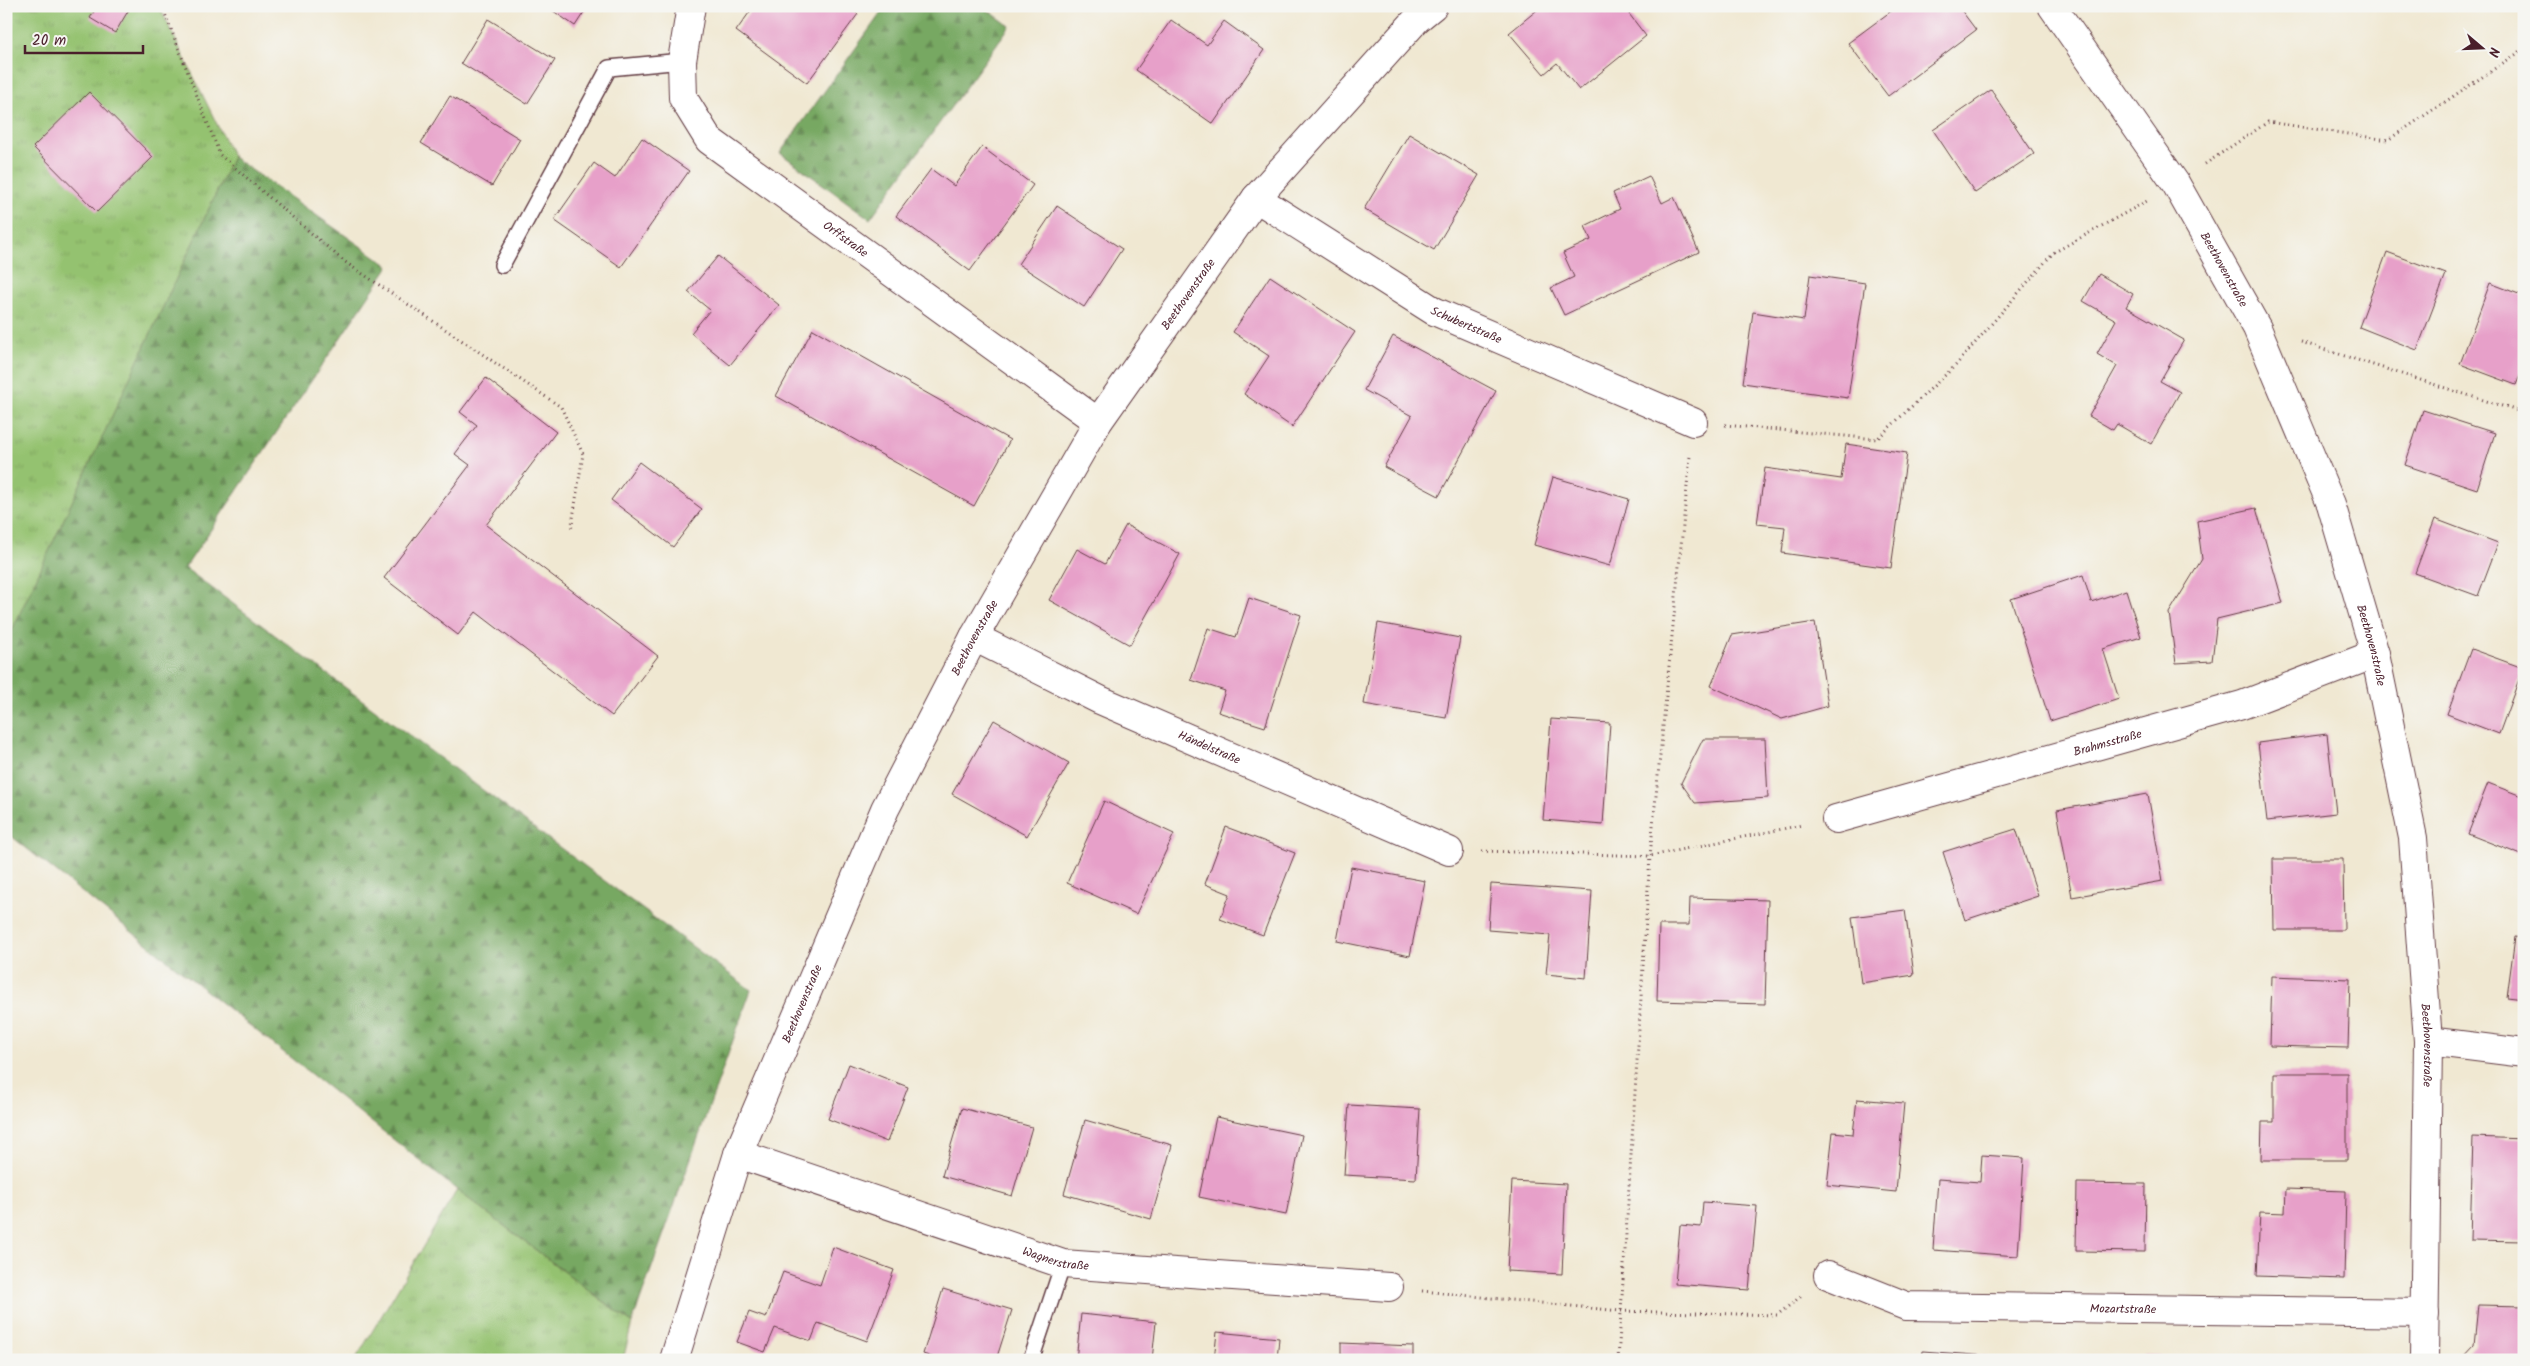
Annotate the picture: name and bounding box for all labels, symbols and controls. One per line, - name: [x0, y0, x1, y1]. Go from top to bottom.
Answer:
- scale bar: [25, 22, 142, 54]
- north arrow: [2458, 22, 2508, 72]
- text: 20 m: [32, 29, 66, 53]
- text: N: [2481, 44, 2505, 60]
- street label: Orffstraße: [819, 216, 873, 263]
- street label: Beethovenstraße: [2195, 229, 2253, 311]
- street label: Beethovenstraße: [1157, 254, 1221, 334]
- street label: Schubertstraße: [1427, 302, 1505, 349]
- street label: Beethovenstraße: [947, 596, 1004, 679]
- street label: Beethovenstraße: [2351, 602, 2391, 688]
- street label: Brahmsstraße: [2071, 724, 2145, 762]
- street label: Händelstraße: [1175, 726, 1244, 770]
- street label: Beethovenstraße: [777, 961, 828, 1046]
- street label: Beethovenstraße: [2415, 1003, 2437, 1088]
- street label: Wagnerstraße: [1020, 1242, 1090, 1276]
- street label: Mozartstraße: [2090, 1299, 2157, 1319]

